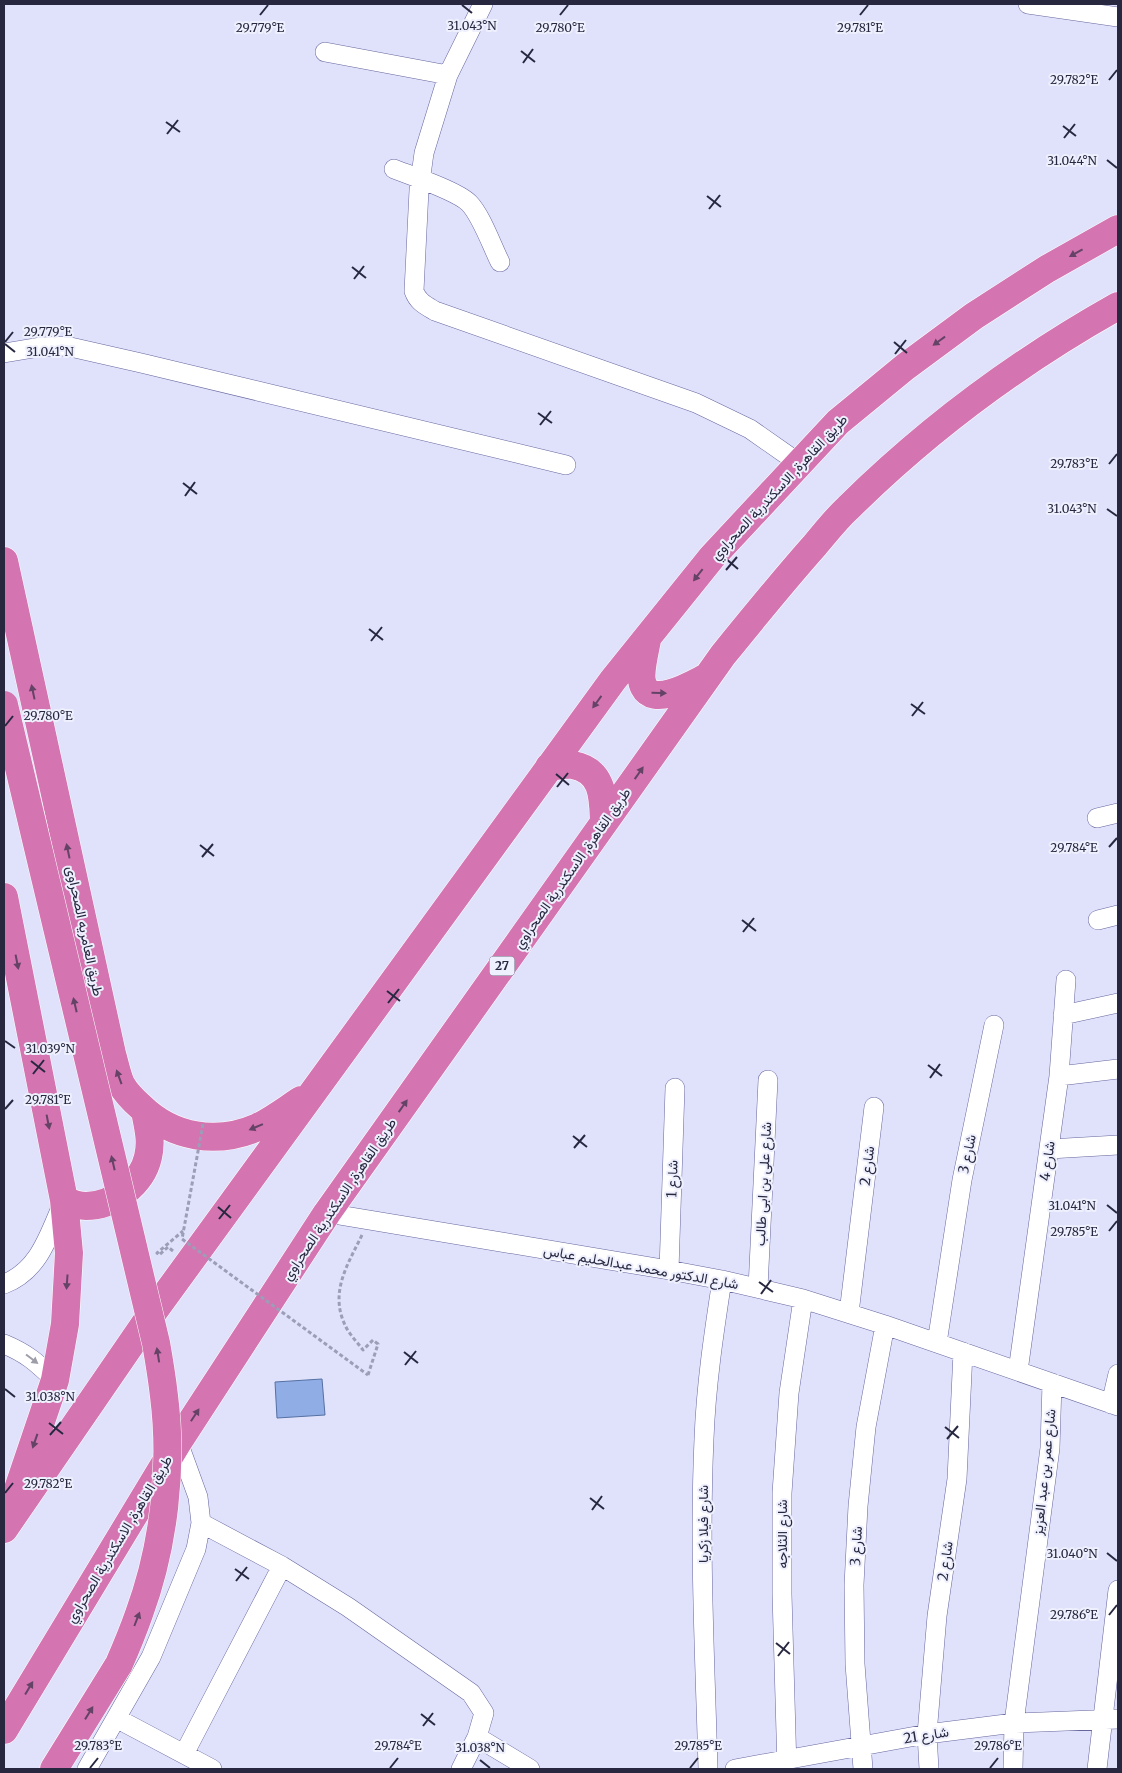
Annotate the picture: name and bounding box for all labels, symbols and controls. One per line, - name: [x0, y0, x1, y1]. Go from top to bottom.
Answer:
- text: 31.043°N: [447, 18, 497, 33]
- text: 29.779°E: [236, 20, 285, 35]
- text: 29.780°E: [535, 20, 585, 35]
- text: 29.781°E: [837, 20, 883, 35]
- text: 29.782°E: [1050, 72, 1098, 87]
- text: 31.044°N: [1047, 153, 1098, 168]
- one-way arrow: [1068, 249, 1083, 257]
- text: 29.779°E: [24, 324, 73, 339]
- one-way arrow: [933, 336, 946, 346]
- text: 31.041°N: [26, 344, 75, 359]
- street label: طريق القاهرة, الاسكندرية الصحراوي: [707, 411, 853, 566]
- text: 29.783°E: [1050, 456, 1098, 471]
- text: 31.043°N: [1047, 501, 1097, 516]
- one-way arrow: [692, 568, 703, 581]
- one-way arrow: [29, 684, 37, 699]
- one-way arrow: [652, 690, 668, 698]
- one-way arrow: [591, 695, 602, 708]
- text: 29.780°E: [23, 708, 73, 723]
- one-way arrow: [633, 767, 644, 780]
- street label: طريق القاهرة, الاسكندرية الصحراوي: [509, 784, 637, 954]
- text: 29.784°E: [1050, 840, 1098, 855]
- one-way arrow: [64, 843, 72, 858]
- street label: طريق العامريه الصحراوى: [62, 864, 108, 998]
- one-way arrow: [13, 955, 21, 971]
- road number: 27: [490, 956, 514, 976]
- one-way arrow: [71, 998, 79, 1013]
- text: 31.039°N: [25, 1041, 76, 1056]
- one-way arrow: [115, 1069, 123, 1084]
- text: 29.781°E: [25, 1092, 71, 1107]
- one-way arrow: [398, 1099, 408, 1113]
- one-way arrow: [45, 1114, 53, 1130]
- street label: طريق القاهرة, الاسكندرية الصحراوي: [278, 1114, 403, 1285]
- street label: شارع على بن ابى طالب: [751, 1122, 777, 1247]
- one-way arrow: [249, 1124, 263, 1132]
- street label: شارع 3: [954, 1133, 982, 1176]
- street label: شارع 4: [1035, 1140, 1061, 1182]
- street label: شارع 2: [856, 1145, 880, 1187]
- one-way arrow: [109, 1156, 117, 1171]
- street label: شارع 1: [662, 1160, 684, 1198]
- text: 31.041°N: [1048, 1198, 1097, 1213]
- text: 29.785°E: [1050, 1224, 1098, 1239]
- street label: شارع الدكتور محمد عبدالحليم عباس: [542, 1241, 740, 1295]
- one-way arrow: [62, 1275, 70, 1291]
- one-way arrow: [154, 1347, 162, 1363]
- one-way arrow: [25, 1353, 38, 1364]
- text: 31.038°N: [25, 1389, 76, 1404]
- one-way arrow: [191, 1408, 200, 1422]
- street label: شارع عمر بن عبد العزيز: [1028, 1408, 1062, 1537]
- one-way arrow: [31, 1433, 38, 1448]
- street label: طريق القاهرة, الاسكندرية الصحراوي: [62, 1452, 179, 1628]
- text: 29.782°E: [24, 1476, 72, 1491]
- street label: شارع فيلا زكريا: [694, 1485, 714, 1563]
- street label: شارع الثلاجه: [773, 1499, 793, 1569]
- street label: شارع 3: [846, 1526, 868, 1566]
- street label: شارع 2: [933, 1540, 959, 1582]
- text: 31.040°N: [1046, 1546, 1098, 1561]
- text: 29.786°E: [1050, 1607, 1098, 1622]
- one-way arrow: [133, 1611, 141, 1626]
- one-way arrow: [24, 1682, 33, 1695]
- one-way arrow: [84, 1706, 93, 1720]
- street label: شارع 21: [902, 1723, 950, 1749]
- text: 29.783°E: [74, 1738, 122, 1753]
- text: 29.784°E: [374, 1738, 422, 1753]
- text: 29.785°E: [674, 1738, 722, 1753]
- text: 29.786°E: [974, 1738, 1022, 1753]
- text: 31.038°N: [455, 1740, 506, 1755]

